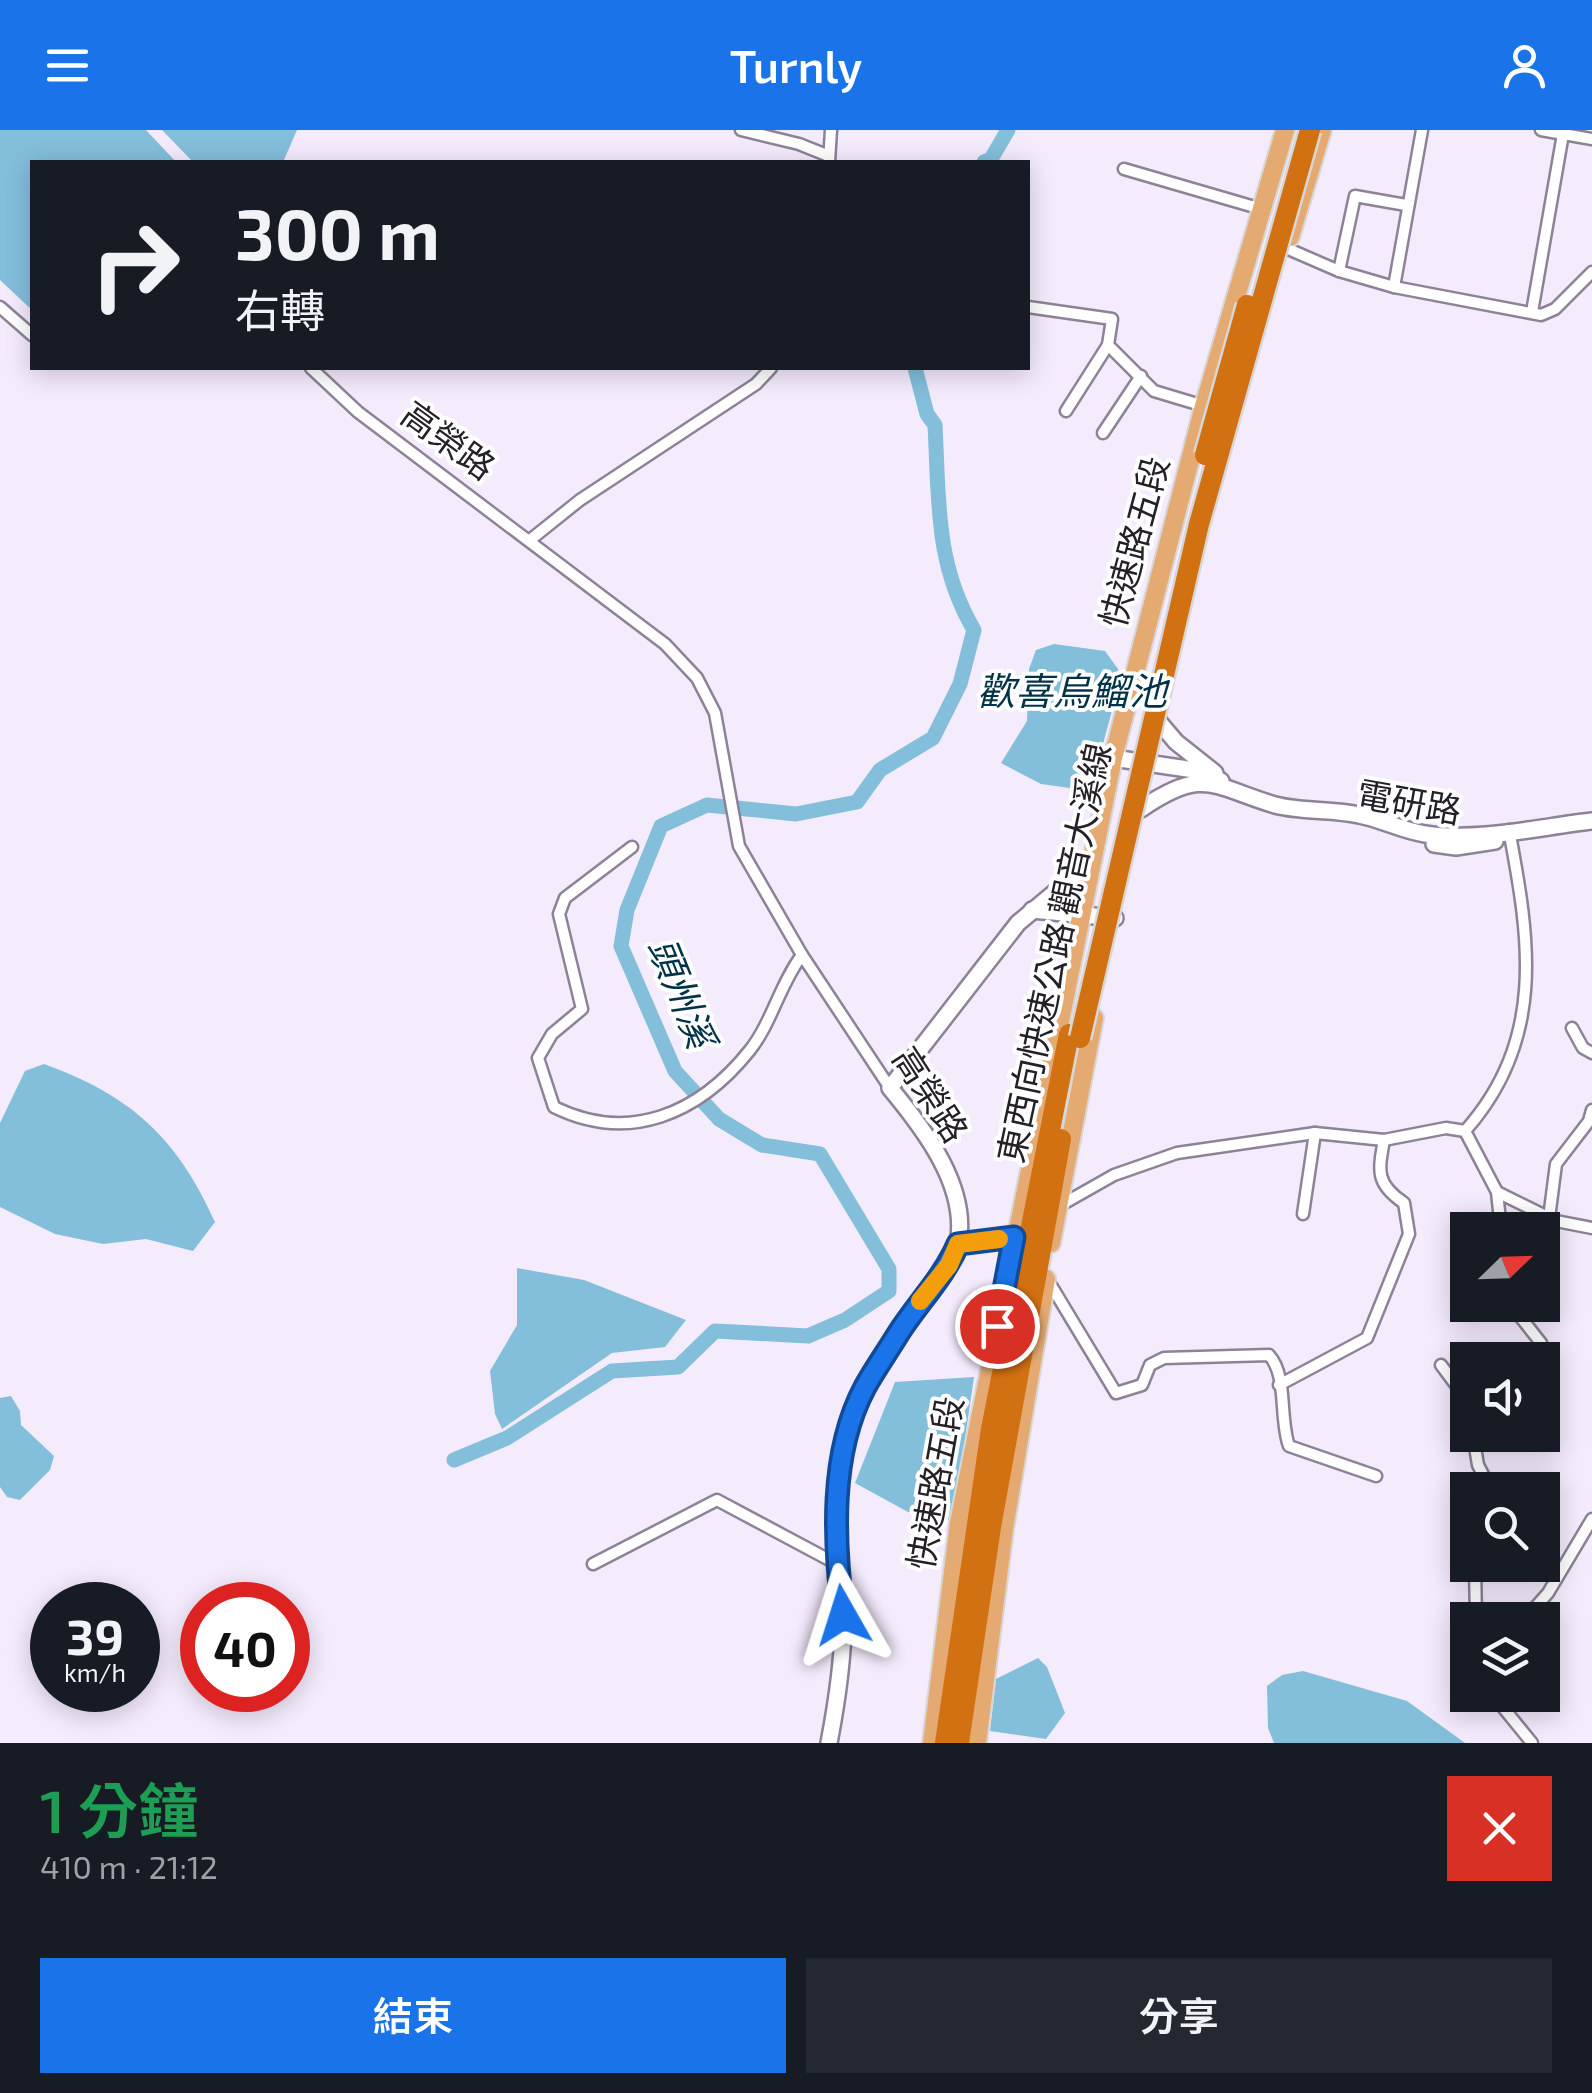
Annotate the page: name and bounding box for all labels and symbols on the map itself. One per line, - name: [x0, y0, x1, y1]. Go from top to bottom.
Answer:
- street label: 高榮路: [394, 392, 504, 487]
- street label: 快速路五段: [1090, 452, 1176, 631]
- water label: 歡喜烏鰡池: [977, 667, 1171, 713]
- street label: 東西向快速公路 觀音大溪線: [988, 739, 1118, 1166]
- street label: 電研路: [1354, 771, 1465, 831]
- water label: 頭州溪: [640, 931, 727, 1058]
- street label: 高榮路: [885, 1038, 978, 1149]
- north arrow: [1450, 1212, 1560, 1322]
- pin: [955, 1284, 1040, 1369]
- street label: 快速路五段: [898, 1393, 970, 1572]
- position arrow: [791, 1563, 895, 1667]
- speed limit sign: 40: [180, 1582, 310, 1712]

